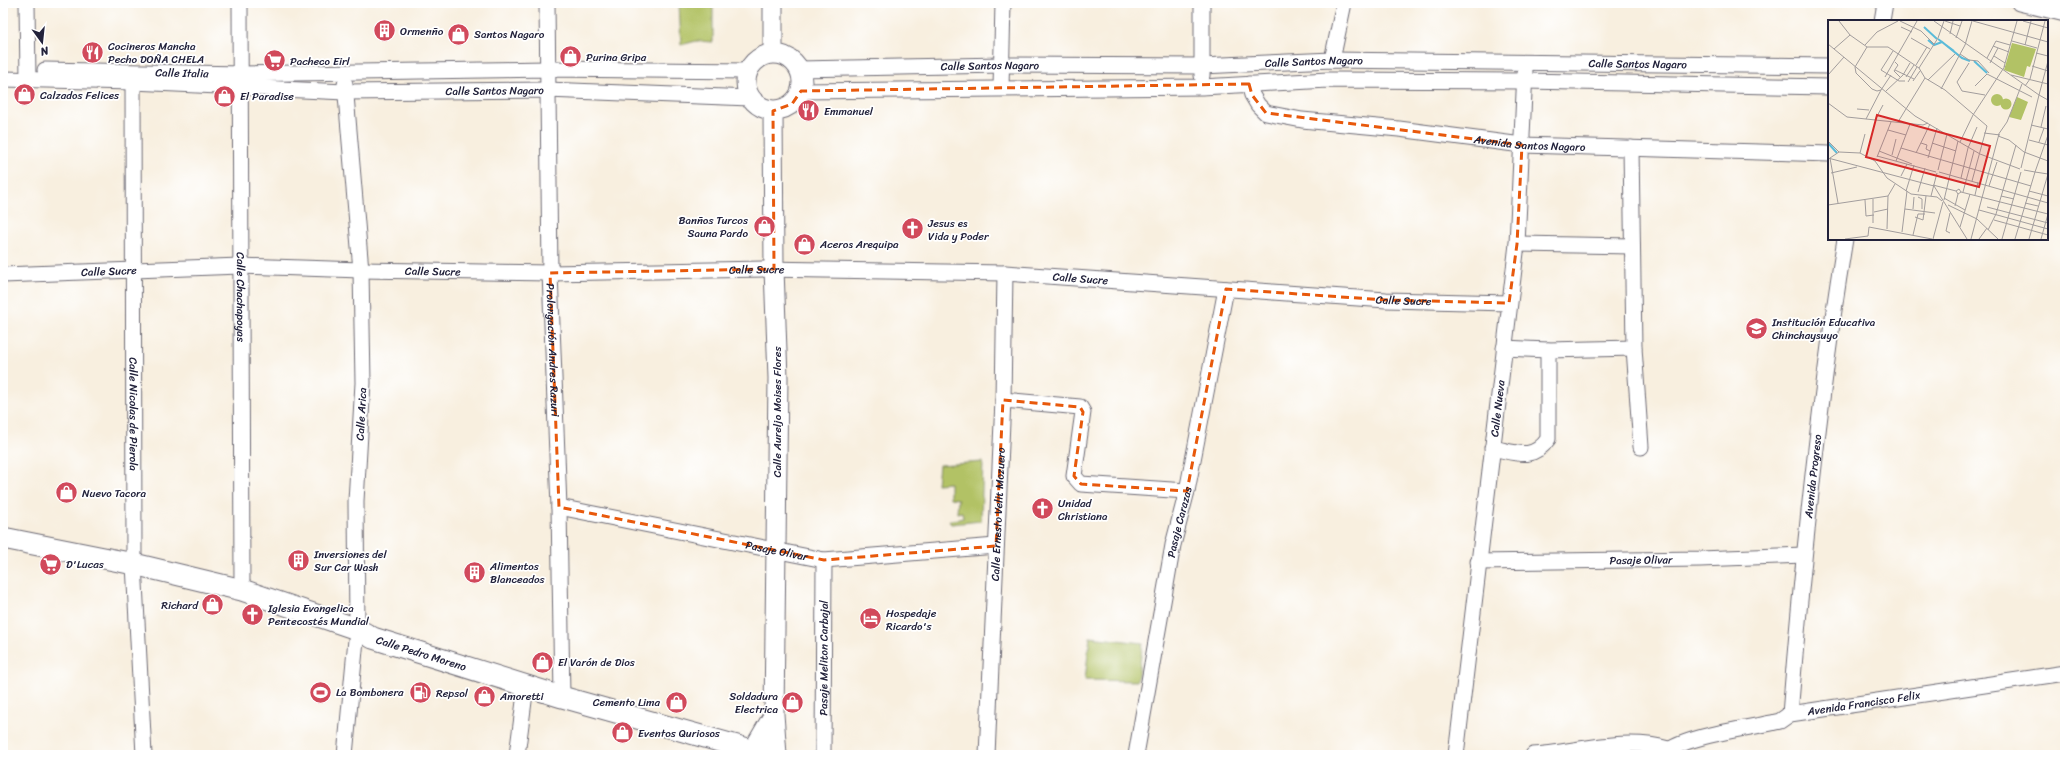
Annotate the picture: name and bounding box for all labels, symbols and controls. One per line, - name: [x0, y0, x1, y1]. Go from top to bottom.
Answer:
- building icon: Ormenño: [371, 18, 397, 44]
- inset map: [1828, 20, 2048, 240]
- shop icon: Santos Nagaro: [445, 21, 471, 47]
- north arrow: [22, 22, 62, 62]
- place label: Ormenño: [400, 22, 444, 41]
- place label: Santos Nagaro: [474, 25, 545, 44]
- place label: Cocineros Mancha Pecho DOÑA CHELA: [108, 37, 204, 69]
- restaurant icon: Cocineros Mancha Pecho DOÑA CHELA: [79, 39, 105, 65]
- text: N: [38, 41, 52, 61]
- shop icon: Purina Gripa: [557, 44, 583, 70]
- supermarket icon: Pacheco Eirl: [262, 48, 288, 74]
- place label: Purina Gripa: [586, 48, 647, 67]
- street label: Calle Santos Nagaro: [1264, 51, 1364, 73]
- place label: Pacheco Eirl: [290, 52, 351, 71]
- street label: Calle Santos Nagaro: [1589, 54, 1687, 74]
- street label: Calle Santos Nagaro: [941, 56, 1040, 76]
- street label: Calle Italia: [155, 63, 209, 83]
- street label: Calle Santos Nagaro: [445, 81, 544, 101]
- shop icon: Calzados Felices: [11, 82, 37, 108]
- shop icon: El Paradise: [211, 83, 237, 109]
- place label: Calzados Felices: [40, 86, 120, 105]
- place label: El Paradise: [240, 87, 294, 106]
- restaurant icon: Emmanuel: [795, 98, 821, 124]
- place label: Emmanuel: [824, 102, 874, 121]
- street label: Avenida Santos Nagaro: [1472, 130, 1586, 157]
- place label: Banños Turcos Sauna Pardo: [679, 211, 749, 243]
- shop icon: Banños Turcos Sauna Pardo: [751, 213, 777, 239]
- place label: Jesus es Vida y Poder: [927, 214, 990, 246]
- church icon: Jesus es Vida y Poder: [900, 216, 926, 242]
- shop icon: Aceros Arequipa: [792, 231, 818, 257]
- place label: Aceros Arequipa: [819, 235, 899, 254]
- street label: Calle Chachapoyas: [231, 252, 250, 343]
- street label: Calle Sucre: [729, 260, 785, 280]
- street label: Calle Sucre: [81, 261, 137, 282]
- street label: Calle Sucre: [405, 262, 461, 282]
- street label: Calle Sucre: [1052, 267, 1109, 290]
- street label: Prolongación Andres Razuri: [540, 283, 565, 418]
- street label: Calle Sucre: [1375, 290, 1432, 311]
- place label: Institución Educativa Chinchaysuyo: [1771, 313, 1876, 345]
- school or university icon: Institución Educativa Chinchaysuyo: [1744, 315, 1770, 341]
- street label: Calle Aureljo Moises Flores: [768, 346, 787, 477]
- street label: Calle Nicolas de Pierola: [124, 357, 143, 471]
- street label: Calle Nueva: [1485, 379, 1511, 438]
- street label: Calle Arica: [351, 387, 372, 441]
- street label: Avenida Progreso: [1799, 433, 1827, 520]
- street label: Calle Ernesto Velit Mozuero: [986, 447, 1011, 582]
- shop icon: Nuevo Tacora: [53, 480, 79, 506]
- place label: Nuevo Tacora: [82, 484, 147, 503]
- street label: Pasaje Carazas: [1162, 484, 1198, 559]
- place label: Unidad Christiana: [1058, 494, 1108, 526]
- church icon: Unidad Christiana: [1030, 496, 1056, 522]
- street label: Pasaje Olivar: [744, 536, 811, 567]
- place label: Inversiones del Sur Car Wash: [313, 545, 388, 577]
- building icon: Inversiones del Sur Car Wash: [286, 547, 312, 573]
- street label: Pasaje Olivar: [1609, 550, 1674, 570]
- supermarket icon: D'Lucas: [38, 551, 64, 577]
- place label: D'Lucas: [66, 555, 105, 574]
- place label: Alimentos Blanceados: [489, 557, 546, 589]
- building icon: Alimentos Blanceados: [461, 559, 487, 585]
- shop icon: Richard: [200, 592, 226, 618]
- place label: Richard: [161, 596, 199, 615]
- place label: Iglesia Evangelica Pentecostés Mundial: [267, 599, 370, 631]
- street label: Pasaje Meliton Carbajal: [814, 599, 834, 716]
- church icon: Iglesia Evangelica Pentecostés Mundial: [239, 601, 265, 627]
- place label: Hospedaje Ricardo's: [886, 604, 937, 636]
- hotel icon: Hospedaje Ricardo's: [858, 606, 884, 632]
- street label: Calle Pedro Moreno: [374, 631, 469, 677]
- shop icon: El Varón de Dios: [530, 649, 556, 675]
- place label: El Varón de Dios: [558, 653, 636, 672]
- sports icon: La Bombonera: [308, 679, 334, 705]
- fuel station icon: Repsol: [407, 680, 433, 706]
- place label: La Bombonera: [336, 683, 404, 702]
- shop icon: Amoretti: [472, 683, 498, 709]
- place label: Repsol: [436, 684, 469, 703]
- street label: Avenida Francisco Felix: [1805, 686, 1922, 721]
- place label: Amoretti: [499, 687, 545, 706]
- place label: Soldadura Electrica: [729, 687, 778, 719]
- shop icon: Cemento Lima: [663, 689, 689, 715]
- shop icon: Soldadura Electrica: [780, 689, 806, 715]
- place label: Cemento Lima: [593, 693, 660, 712]
- shop icon: Eventos Quriosos: [609, 720, 635, 746]
- place label: Eventos Quriosos: [638, 724, 721, 743]

